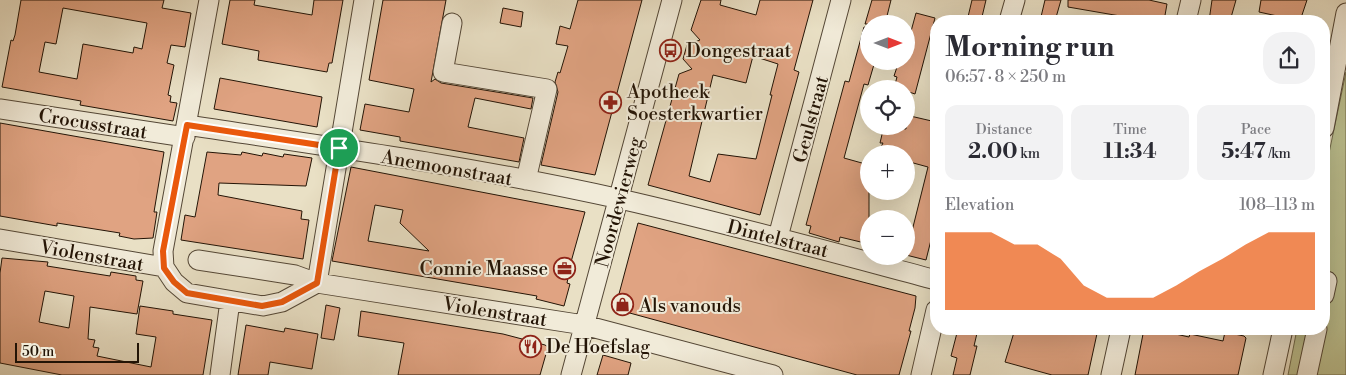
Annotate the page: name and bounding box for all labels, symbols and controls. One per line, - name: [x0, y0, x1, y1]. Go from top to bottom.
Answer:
- north arrow: [860, 15, 915, 70]
- map controls: [860, 15, 915, 265]
- text: Morning run: [945, 30, 1114, 65]
- button: share: [1263, 32, 1315, 84]
- bus stop icon: Dongestraat: [658, 38, 682, 62]
- place label: Dongestraat: [686, 39, 792, 63]
- text: 06:57 · 8 × 250 m: [945, 67, 1066, 87]
- street label: Geulstraat: [788, 73, 834, 166]
- place label: Apotheek Soesterkwartier: [626, 80, 763, 126]
- button: locate: [860, 80, 915, 135]
- pharmacy icon: Apotheek Soesterkwartier: [599, 90, 623, 114]
- street label: Crocusstraat: [37, 104, 149, 144]
- text: Distance: [976, 121, 1032, 139]
- text: Time: [1113, 121, 1147, 139]
- text: Pace: [1241, 121, 1271, 139]
- pin: [318, 127, 360, 169]
- icon: arrive: [325, 134, 353, 162]
- street label: Noordewierweg: [590, 134, 648, 270]
- text: 2.00: [968, 139, 1017, 165]
- text: 11:34: [1103, 139, 1157, 165]
- text: 5:47: [1221, 139, 1266, 165]
- street label: Anemoonstraat: [378, 144, 514, 191]
- button: +: [860, 145, 915, 200]
- text: km: [1017, 145, 1040, 163]
- text: /km: [1266, 145, 1291, 163]
- text: Elevation: [945, 195, 1014, 215]
- text: 108–113 m: [1239, 195, 1315, 215]
- button: −: [860, 210, 915, 265]
- street label: Dintelstraat: [725, 215, 831, 263]
- street label: Violenstraat: [37, 235, 146, 277]
- office icon: Connie Maasse: [552, 256, 576, 280]
- place label: Connie Maasse: [420, 257, 548, 281]
- street label: Violenstraat: [440, 292, 549, 332]
- shop icon: Als vanouds: [611, 293, 635, 317]
- place label: Als vanouds: [638, 294, 741, 318]
- restaurant icon: De Hoefslag: [518, 334, 542, 358]
- place label: De Hoefslag: [546, 335, 650, 359]
- scale bar: [15, 340, 139, 363]
- text: 50 m: [22, 343, 54, 361]

